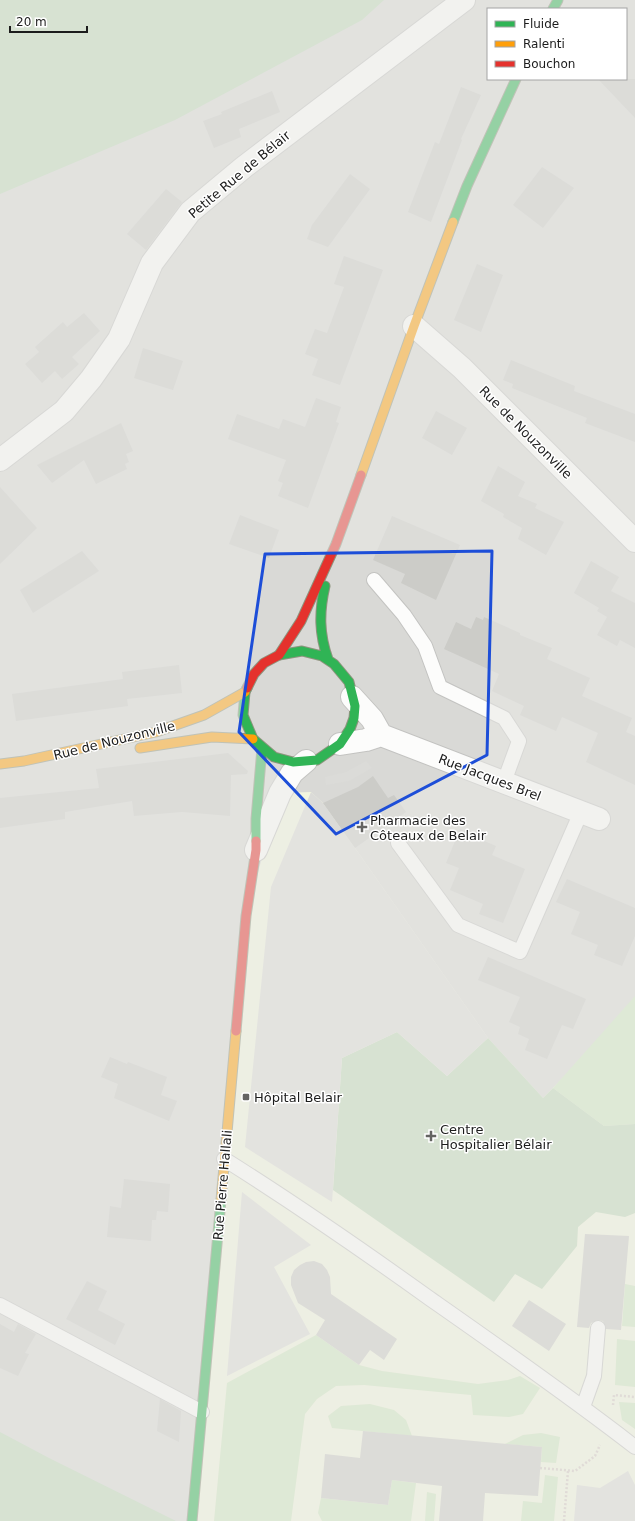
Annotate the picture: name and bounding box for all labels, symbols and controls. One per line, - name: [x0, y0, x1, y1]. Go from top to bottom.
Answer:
- scale bar: [10, 8, 87, 34]
- legend: [487, 8, 627, 80]
- text: 20 m: [16, 15, 47, 29]
- text: Fluide: [523, 17, 559, 31]
- text: Ralenti: [523, 37, 565, 51]
- text: Bouchon: [523, 57, 575, 71]
- street label: Petite Rue de Bélair: [185, 127, 294, 221]
- street label: Rue de Nouzonville: [476, 383, 575, 482]
- street label: Rue de Nouzonville: [52, 718, 176, 763]
- street label: Rue Jacques Brel: [436, 751, 543, 804]
- place label: Pharmacie des Côteaux de Belair: [370, 813, 487, 843]
- marker: Pharmacie des Côteaux de Belair: [357, 822, 367, 832]
- place label: Hôpital Belair: [254, 1090, 343, 1105]
- marker: Hôpital Belair: [241, 1092, 251, 1102]
- place label: Centre Hospitalier Bélair: [440, 1122, 552, 1152]
- street label: Rue Pierre Hallali: [210, 1129, 235, 1241]
- marker: Centre Hospitalier Bélair: [425, 1130, 437, 1142]

